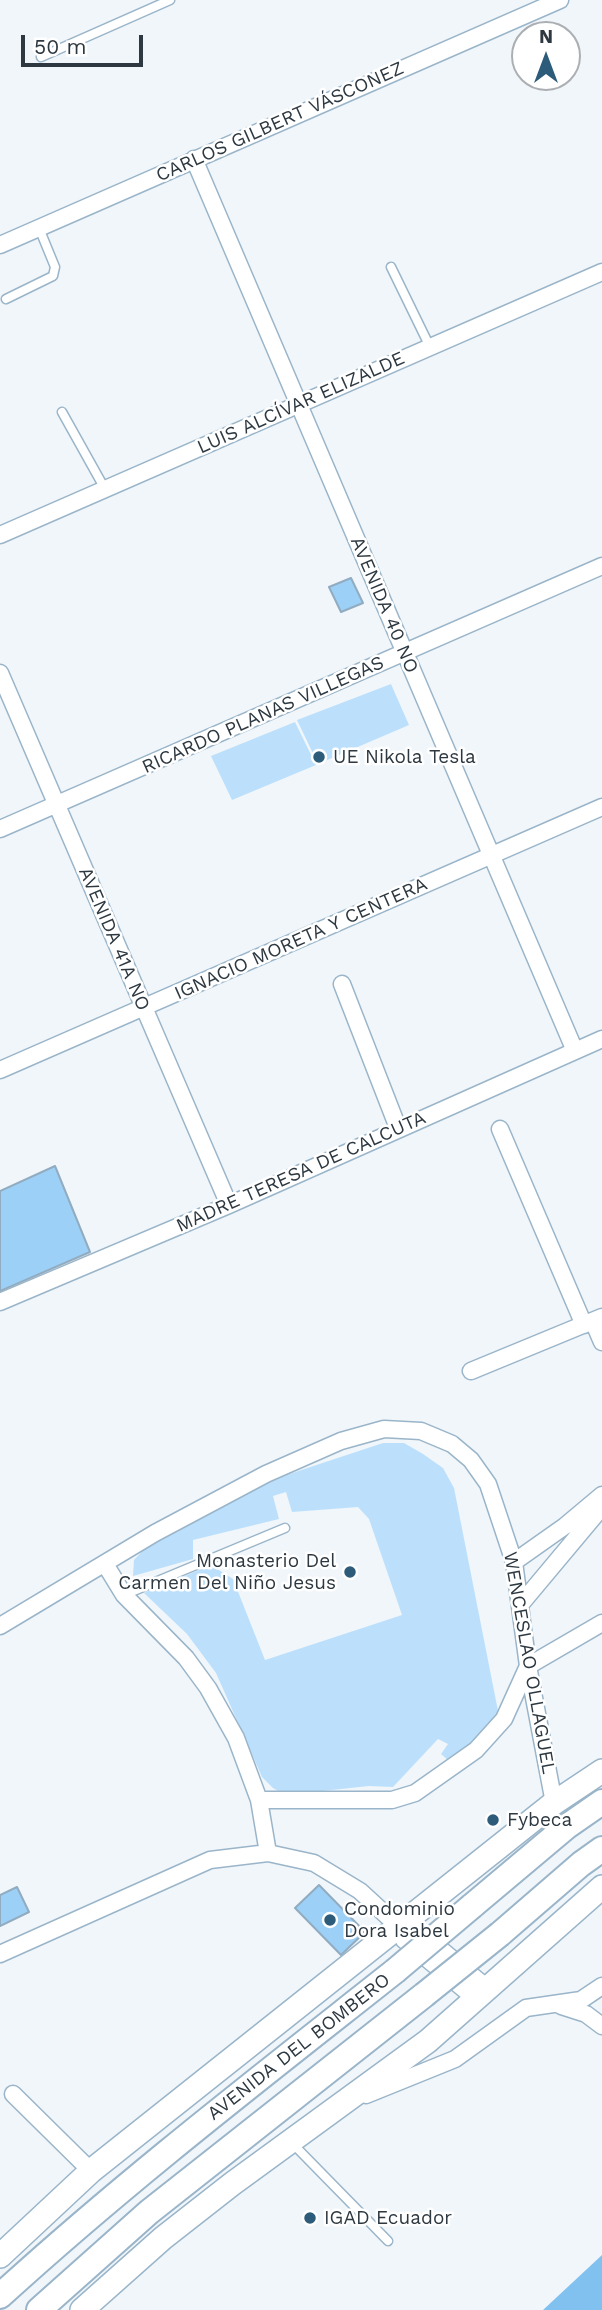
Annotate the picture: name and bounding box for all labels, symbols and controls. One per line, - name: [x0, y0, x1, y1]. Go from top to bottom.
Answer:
- scale bar: [24, 21, 147, 65]
- north arrow: [511, 21, 581, 91]
- text: N: [539, 25, 553, 48]
- text: 50 m: [34, 34, 86, 59]
- street label: CARLOS GILBERT VÁSCONEZ: [153, 57, 407, 187]
- street label: LUIS ALCÍVAR ELIZALDE: [194, 347, 408, 459]
- street label: AVENIDA 40 NO: [345, 533, 423, 677]
- street label: RICARDO PLANAS VILLEGAS: [139, 651, 387, 779]
- place label: UE Nikola Tesla: [333, 746, 476, 768]
- marker: UE Nikola Tesla: [311, 749, 327, 765]
- street label: AVENIDA 41A NO: [73, 864, 155, 1014]
- street label: IGNACIO MORETA Y CENTERA: [171, 873, 431, 1005]
- street label: MADRE TERESA DE CALCUTA: [173, 1107, 429, 1237]
- place label: Monasterio Del Carmen Del Niño Jesus: [118, 1550, 336, 1594]
- street label: WENCESLAO OLLAGUEL: [498, 1550, 560, 1776]
- marker: Monasterio Del Carmen Del Niño Jesus: [342, 1564, 358, 1580]
- place label: Fybeca: [507, 1809, 572, 1831]
- marker: Fybeca: [485, 1812, 501, 1828]
- place label: Condominio Dora Isabel: [344, 1898, 455, 1942]
- marker: Condominio Dora Isabel: [322, 1912, 338, 1928]
- street label: AVENIDA DEL BOMBERO: [203, 1969, 395, 2125]
- place label: IGAD Ecuador: [324, 2207, 452, 2229]
- marker: IGAD Ecuador: [302, 2210, 318, 2226]

